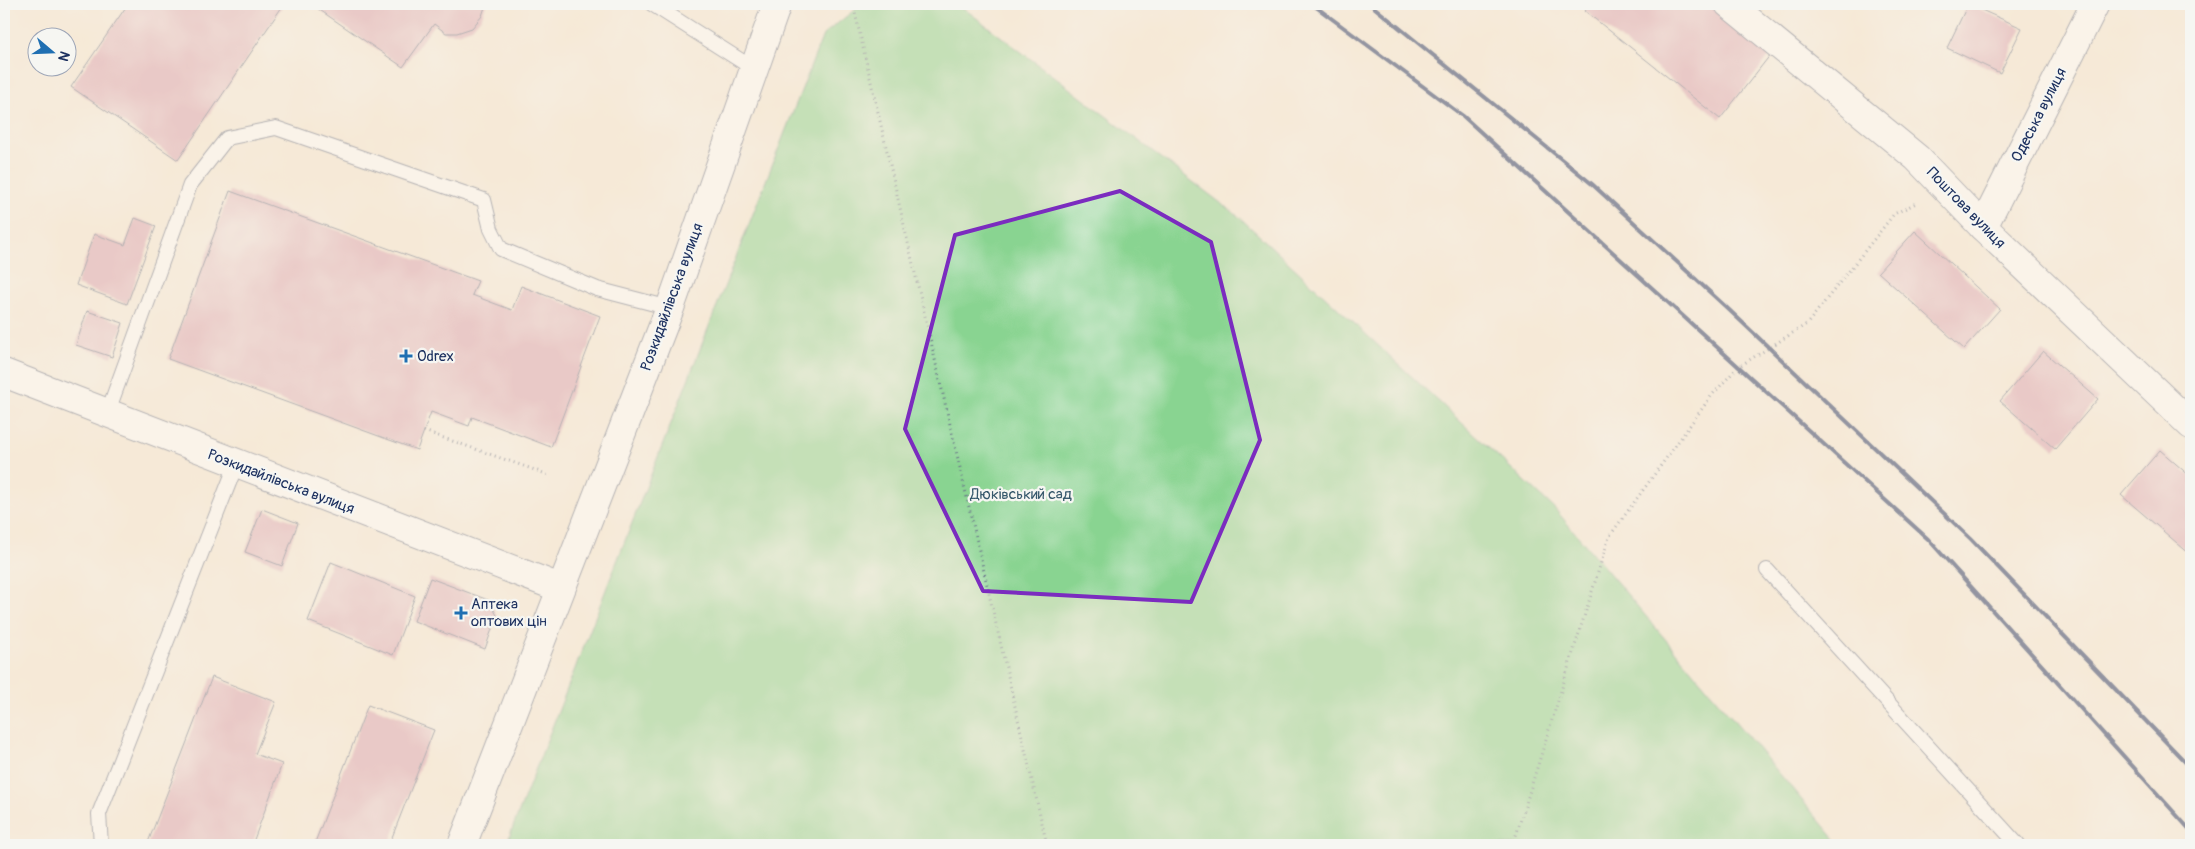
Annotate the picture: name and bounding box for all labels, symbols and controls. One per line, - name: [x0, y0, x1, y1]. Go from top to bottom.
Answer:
- north arrow: [28, 28, 78, 78]
- text: N: [54, 49, 73, 63]
- street label: Одеська вулиця: [2007, 65, 2071, 165]
- street label: Поштова вулиця: [1922, 163, 2010, 253]
- street label: Розкидайлівська вулиця: [636, 221, 708, 373]
- place label: Odrex: [417, 347, 454, 366]
- marker: Odrex: [399, 349, 413, 363]
- street label: Розкидайлівська вулиця: [205, 445, 357, 519]
- park label: Дюківський сад: [969, 485, 1072, 504]
- place label: Аптека оптових цін: [471, 595, 547, 631]
- marker: Аптека оптових цін: [455, 607, 467, 619]

